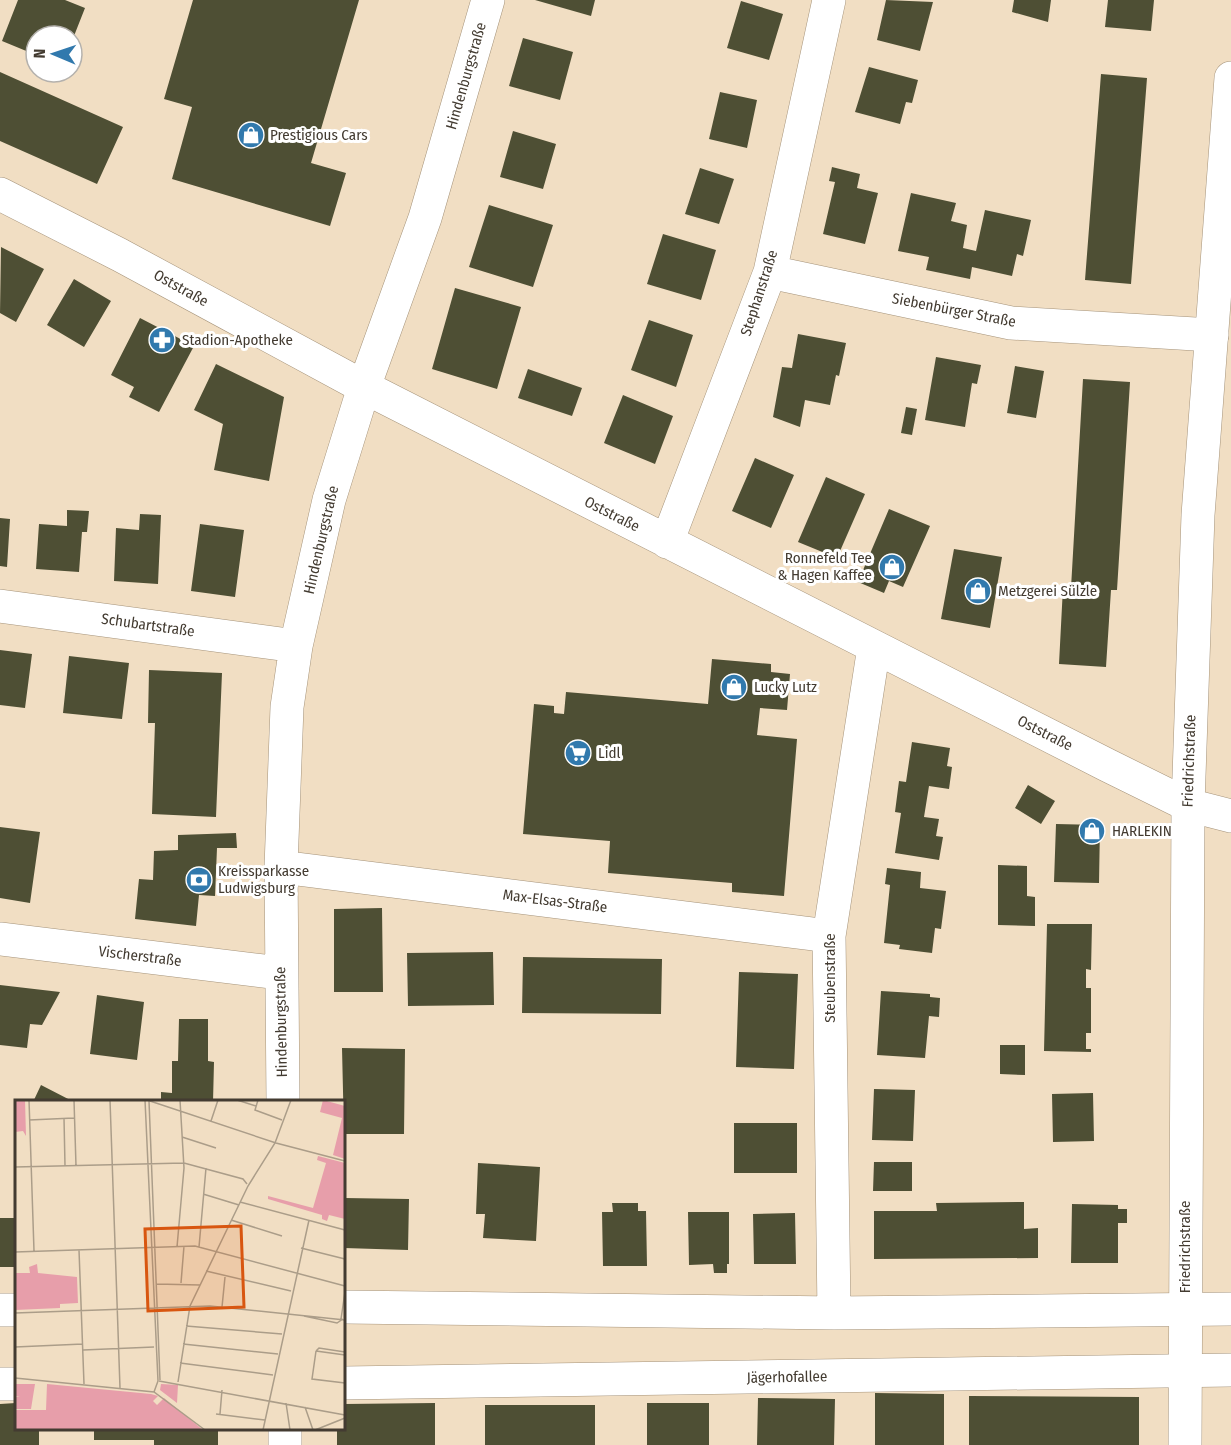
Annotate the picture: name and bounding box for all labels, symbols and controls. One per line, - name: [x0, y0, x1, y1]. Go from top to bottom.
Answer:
- street label: Hindenburgstraße: [442, 20, 490, 132]
- north arrow: [24, 24, 84, 84]
- text: N: [30, 48, 49, 59]
- shop icon: Prestigious Cars: [236, 120, 266, 150]
- place label: Prestigious Cars: [270, 126, 368, 144]
- street label: Stephanstraße: [737, 248, 781, 338]
- street label: Oststraße: [151, 266, 211, 310]
- street label: Siebenbürger Straße: [891, 289, 1017, 331]
- pharmacy icon: Stadion-Apotheke: [147, 325, 177, 355]
- place label: Stadion-Apotheke: [182, 331, 293, 349]
- street label: Hindenburgstraße: [300, 484, 342, 596]
- street label: Oststraße: [581, 492, 643, 536]
- place label: Ronnefeld Tee & Hagen Kaffee: [778, 549, 872, 584]
- shop icon: Ronnefeld Tee & Hagen Kaffee: [877, 552, 907, 582]
- shop icon: Metzgerei Sülzle: [963, 576, 993, 606]
- place label: Metzgerei Sülzle: [998, 582, 1097, 600]
- street label: Schubartstraße: [100, 610, 196, 640]
- shop icon: Lucky Lutz: [719, 672, 749, 702]
- place label: Lucky Lutz: [754, 678, 817, 696]
- street label: Oststraße: [1014, 711, 1076, 755]
- street label: Friedrichstraße: [1178, 714, 1200, 808]
- supermarket icon: Lidl: [563, 738, 593, 768]
- place label: Lidl: [598, 744, 620, 762]
- shop icon: HARLEKIN: [1077, 816, 1107, 846]
- place label: HARLEKIN: [1112, 822, 1172, 840]
- place label: Kreissparkasse Ludwigsburg: [218, 862, 309, 897]
- bank icon: Kreissparkasse Ludwigsburg: [184, 865, 214, 895]
- street label: Max-Elsas-Straße: [502, 886, 608, 916]
- street label: Steubenstraße: [821, 933, 839, 1023]
- street label: Vischerstraße: [97, 942, 183, 970]
- street label: Hindenburgstraße: [271, 966, 291, 1078]
- inset map: [15, 1100, 345, 1430]
- street label: Friedrichstraße: [1176, 1201, 1194, 1293]
- street label: Jägerhofallee: [747, 1367, 827, 1387]

